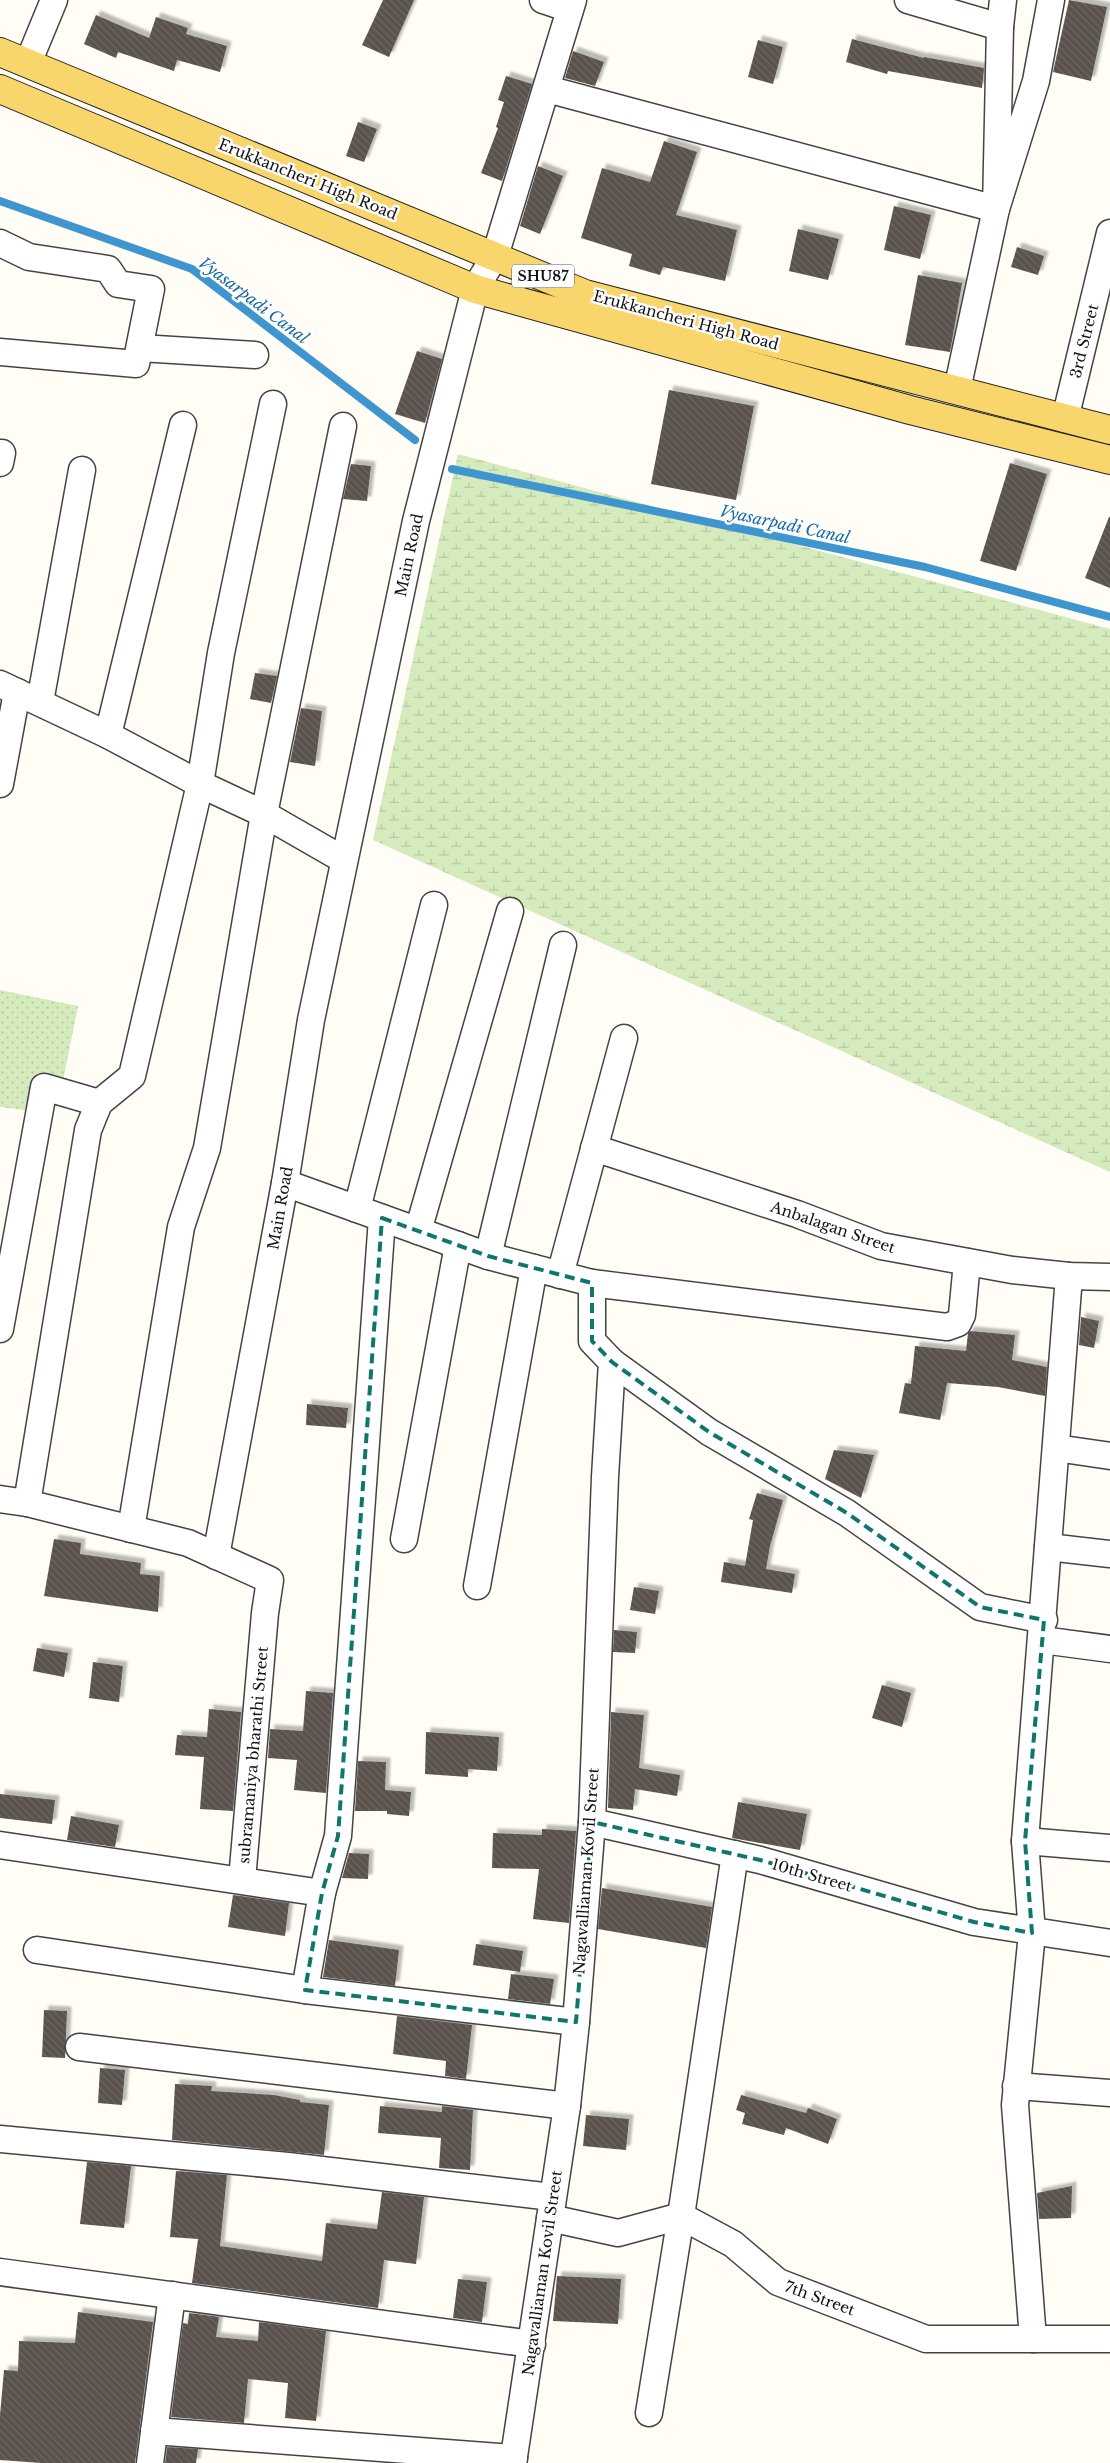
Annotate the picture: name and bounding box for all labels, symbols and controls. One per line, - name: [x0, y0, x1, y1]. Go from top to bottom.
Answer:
- street label: Erukkancheri High Road: [216, 134, 400, 224]
- water label: Vyasarpadi Canal: [195, 252, 314, 348]
- road number: SHU87: [512, 264, 574, 288]
- street label: Erukkancheri High Road: [591, 286, 781, 354]
- street label: 3rd Street: [1066, 302, 1102, 380]
- water label: Vyasarpadi Canal: [718, 500, 853, 548]
- street label: Main Road: [391, 512, 427, 598]
- street label: Main Road: [263, 1165, 297, 1251]
- street label: Anbalagan Street: [767, 1196, 898, 1257]
- street label: subramaniya bharathi Street: [234, 1645, 272, 1865]
- street label: Nagavalliaman Kovil Street: [569, 1767, 603, 1975]
- street label: 10th Street: [770, 1854, 855, 1896]
- street label: Nagavalliaman Kovil Street: [518, 2169, 566, 2377]
- street label: 7th Street: [782, 2277, 858, 2320]

